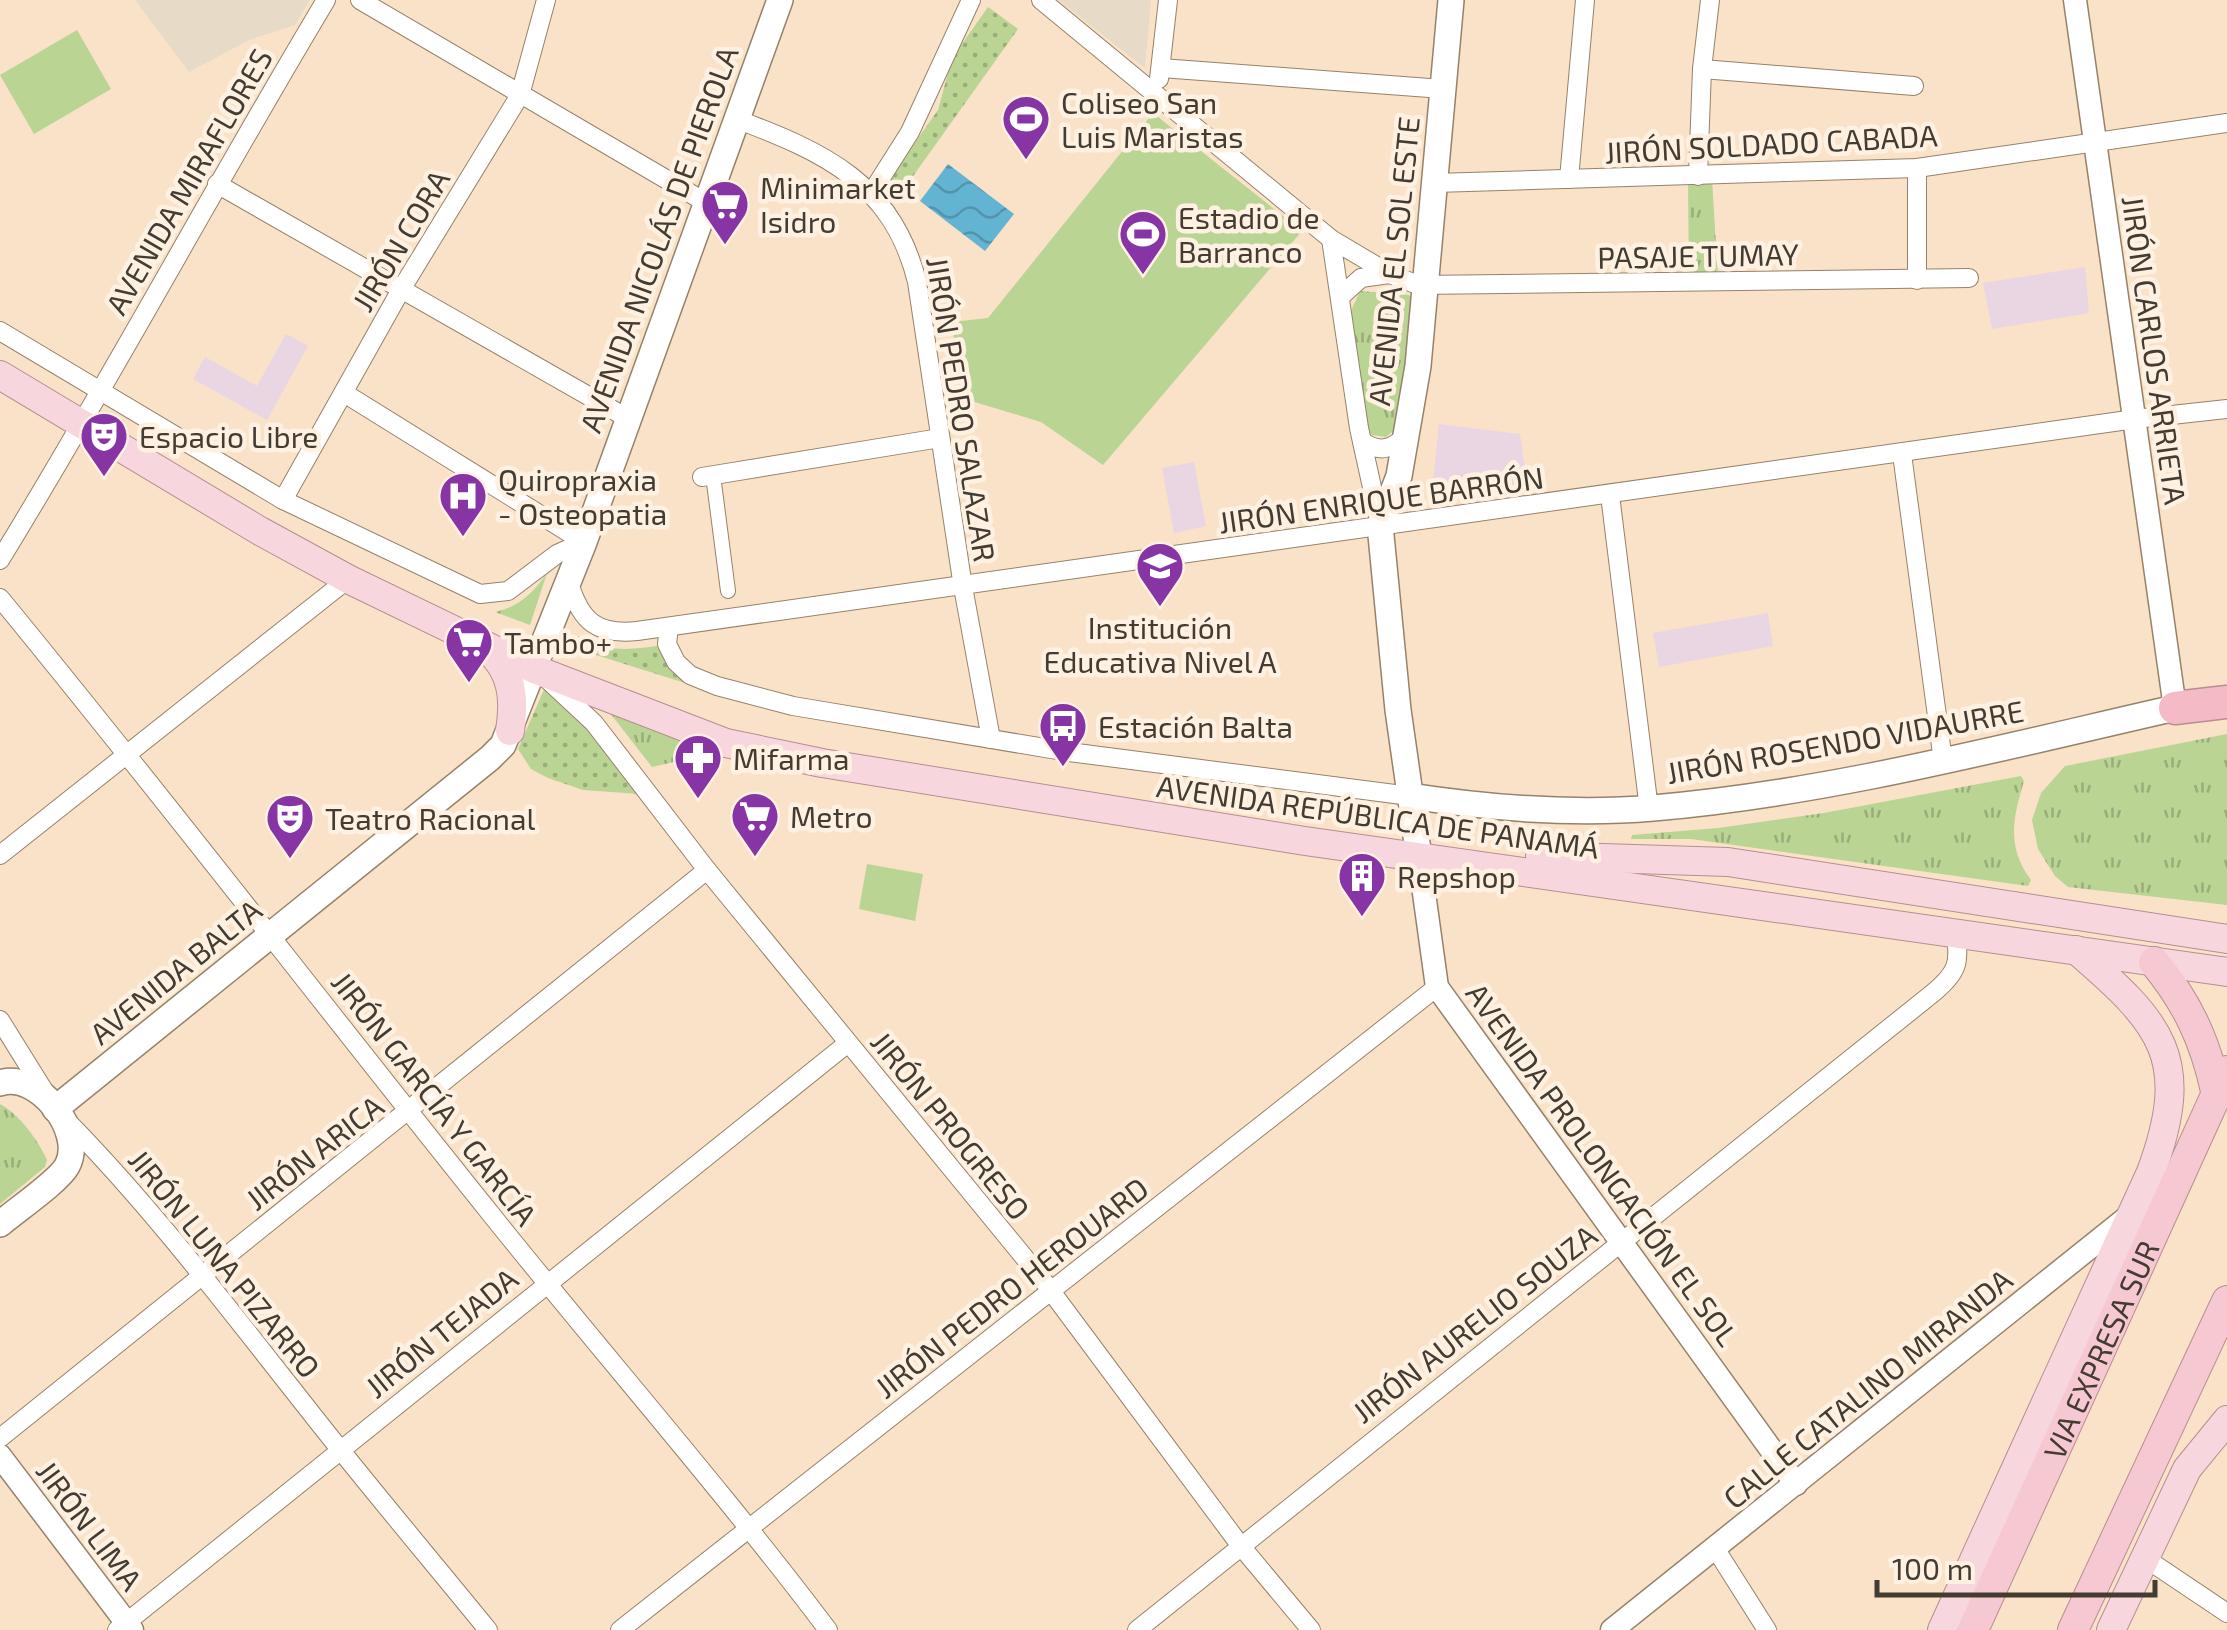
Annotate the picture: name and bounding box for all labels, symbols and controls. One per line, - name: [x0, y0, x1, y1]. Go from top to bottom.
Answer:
- street label: AVENIDA NICOLÁS DE PIEROLA: [571, 41, 745, 437]
- street label: AVENIDA MIRAFLORES: [97, 42, 279, 320]
- place label: Coliseo San Luis Maristas: [1061, 84, 1244, 154]
- sports icon: Coliseo San Luis Maristas: [1000, 93, 1052, 161]
- street label: AVENIDA EL SOL ESTE: [1360, 115, 1426, 407]
- street label: JIRÓN SOLDADO CABADA: [1604, 116, 1939, 170]
- street label: JIRÓN CORA: [344, 163, 456, 317]
- place label: Minimarket Isidro: [760, 169, 916, 239]
- supermarket icon: Minimarket Isidro: [699, 178, 751, 246]
- street label: JIRÓN CARLOS ARRIETA: [2116, 193, 2195, 507]
- place label: Estadio de Barranco: [1178, 199, 1320, 269]
- sports icon: Estadio de Barranco: [1117, 208, 1169, 276]
- street label: PASAJE TUMAY: [1597, 235, 1799, 275]
- street label: JIRÓN PEDRO SALAZAR: [920, 254, 1004, 564]
- theatre icon: Espacio Libre: [78, 410, 130, 478]
- place label: Espacio Libre: [139, 418, 318, 454]
- street label: JIRÓN ENRIQUE BARRÓN: [1216, 458, 1546, 540]
- place label: Quiropraxia - Osteopatia: [498, 461, 667, 531]
- hospital icon: Quiropraxia - Osteopatia: [437, 470, 489, 538]
- school or university icon: Institución Educativa Nivel A: [1134, 540, 1186, 608]
- place label: Institución Educativa Nivel A: [1043, 609, 1277, 679]
- supermarket icon: Tambo+: [443, 616, 495, 684]
- place label: Tambo+: [504, 624, 612, 660]
- street label: JIRÓN ROSENDO VIDAURRE: [1664, 692, 2026, 790]
- bus stop icon: Estación Balta: [1037, 700, 1089, 768]
- place label: Estación Balta: [1098, 708, 1293, 744]
- pharmacy icon: Mifarma: [672, 732, 724, 800]
- place label: Mifarma: [733, 740, 849, 776]
- street label: AVENIDA REPÚBLICA DE PANAMÁ: [1155, 767, 1602, 865]
- supermarket icon: Metro: [729, 790, 781, 858]
- theatre icon: Teatro Racional: [264, 792, 316, 860]
- place label: Metro: [790, 798, 873, 834]
- place label: Teatro Racional: [325, 800, 536, 836]
- building icon: Repshop: [1336, 850, 1388, 918]
- place label: Repshop: [1397, 858, 1516, 894]
- street label: AVENIDA BALTA: [82, 891, 268, 1051]
- street label: JIRÓN GARCÍA Y GARCÍA: [325, 964, 545, 1232]
- street label: AVENIDA PROLONGACIÓN EL SOL: [1459, 976, 1747, 1352]
- street label: JIRÓN PROGRESO: [864, 1024, 1038, 1226]
- street label: JIRÓN ARICA: [238, 1087, 390, 1217]
- street label: JIRÓN LUNA PIZARRO: [122, 1142, 328, 1384]
- street label: JIRÓN PEDRO HEROUARD: [867, 1169, 1155, 1405]
- street label: JIRÓN AURELIO SOUZA: [1345, 1216, 1604, 1430]
- street label: VIA EXPRESA SUR: [2035, 1235, 2166, 1464]
- street label: JIRÓN TEJADA: [358, 1259, 525, 1404]
- street label: CALLE CATALINO MIRANDA: [1716, 1260, 2019, 1515]
- street label: JIRÓN LIMA: [30, 1453, 151, 1597]
- scale bar: [1877, 1535, 2154, 1597]
- text: 100 m: [1892, 1550, 1973, 1586]

